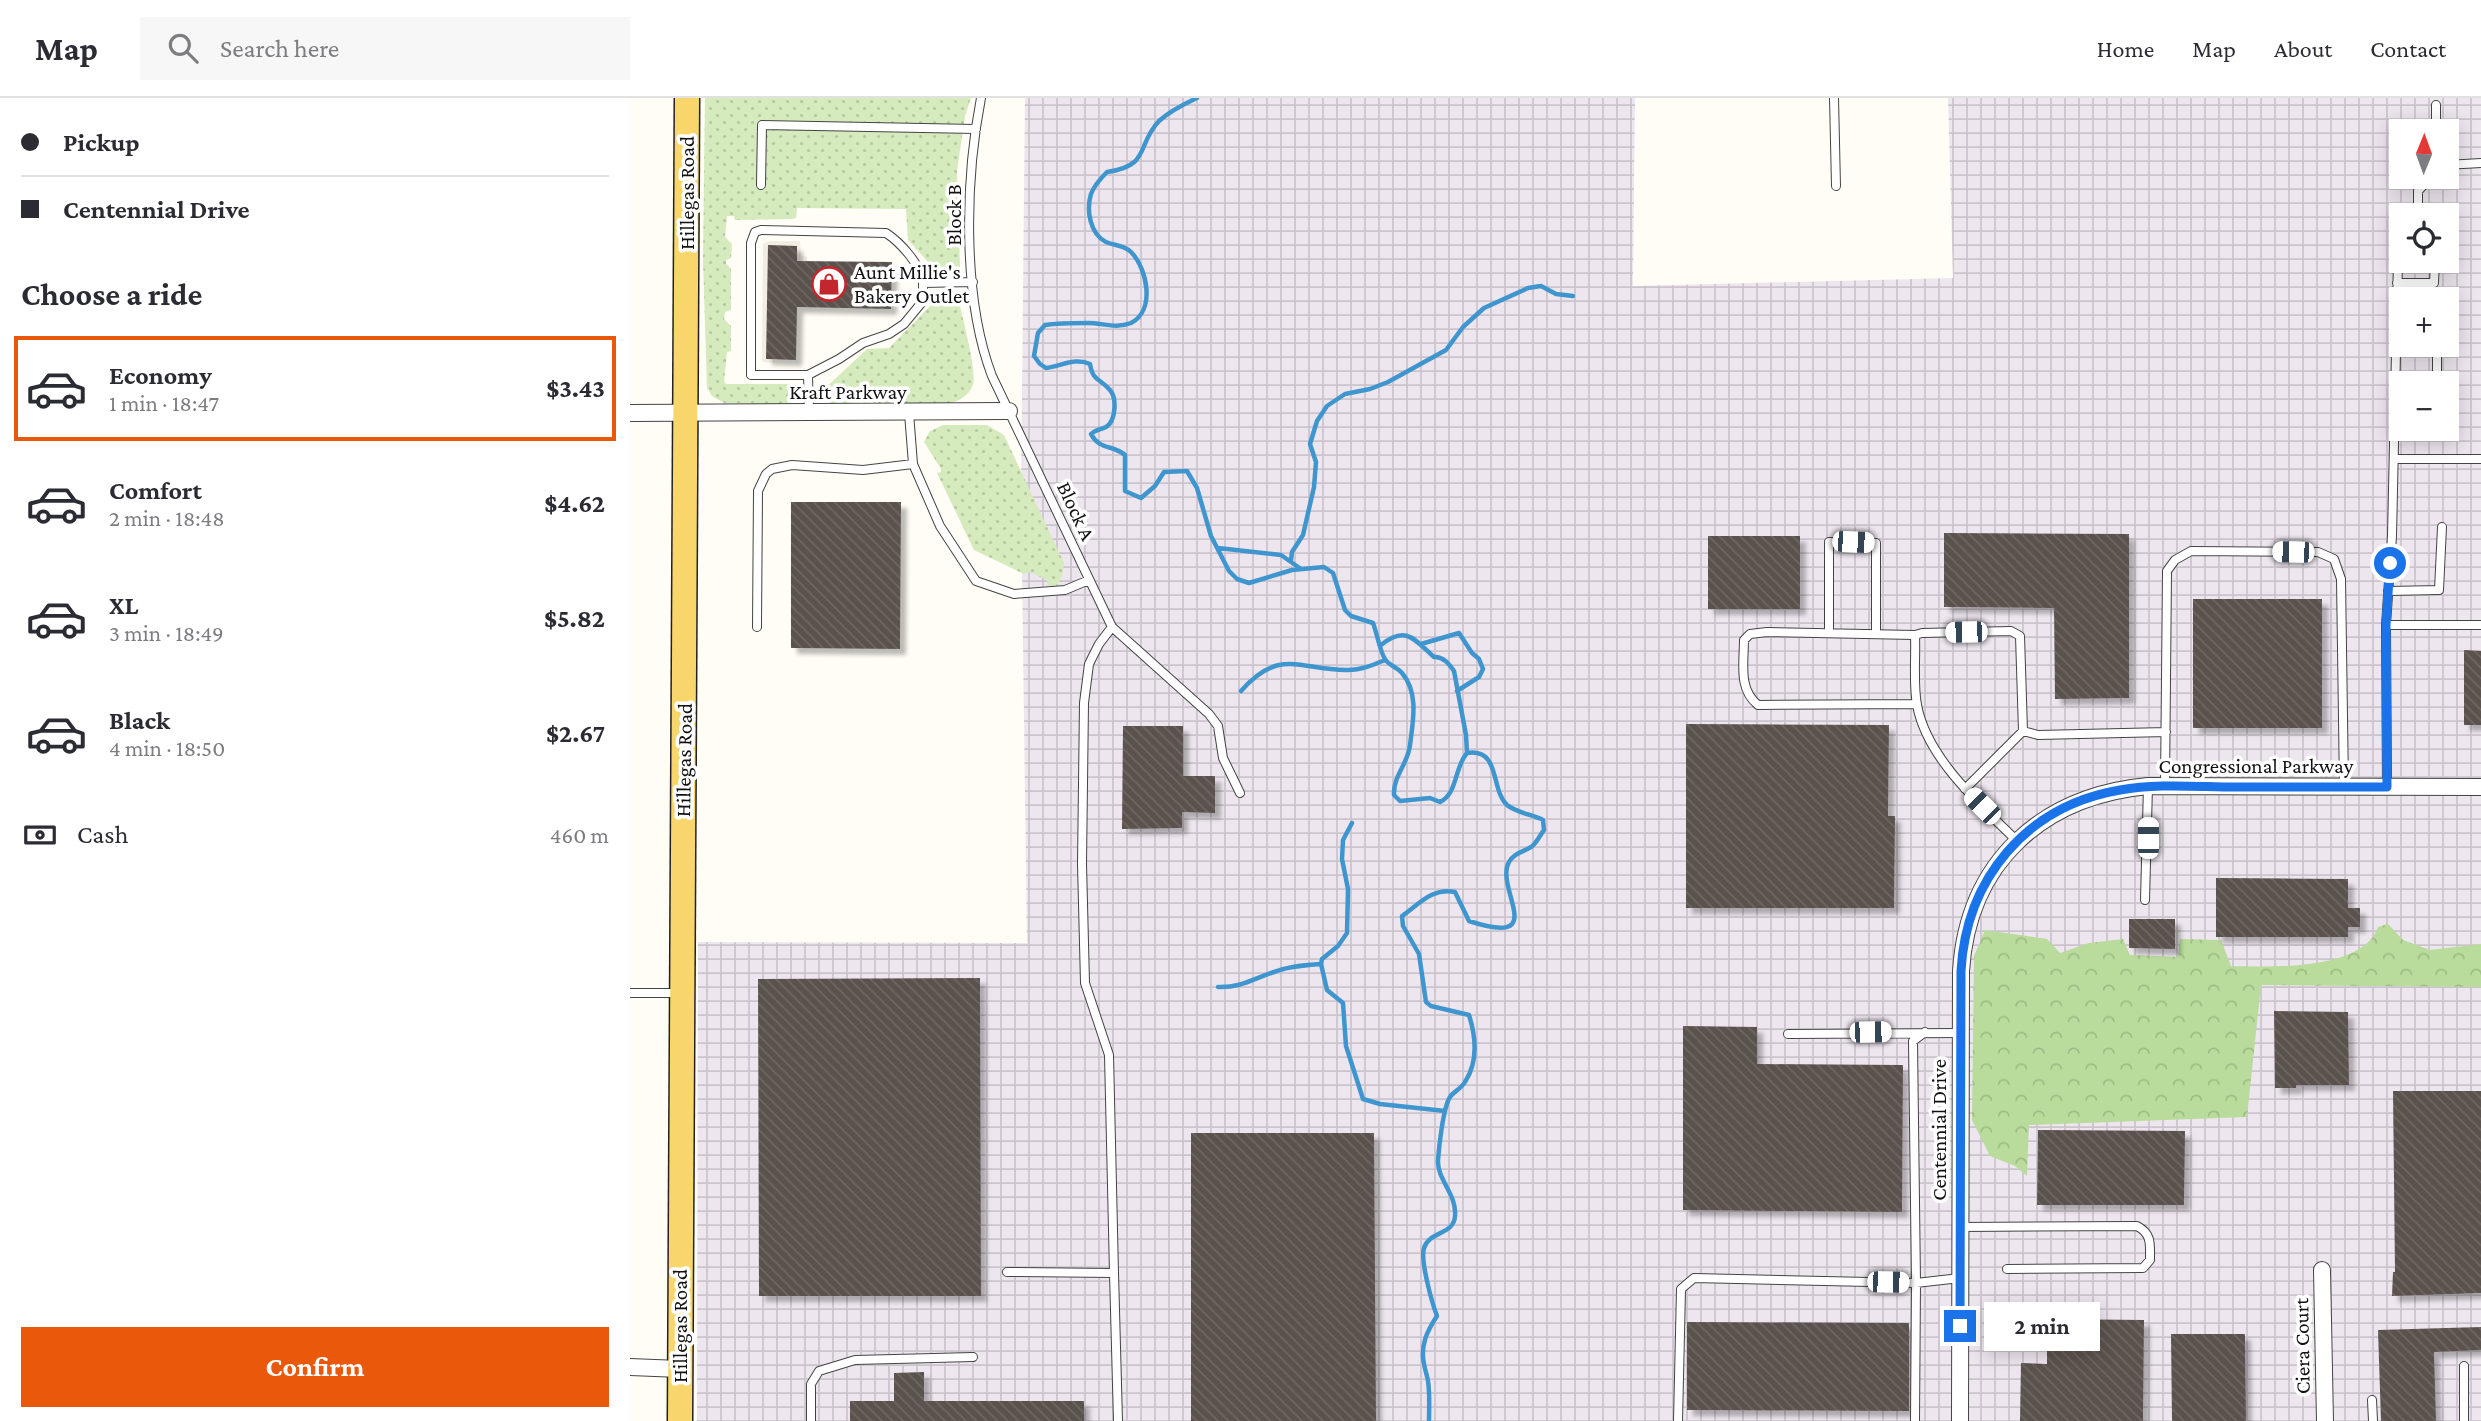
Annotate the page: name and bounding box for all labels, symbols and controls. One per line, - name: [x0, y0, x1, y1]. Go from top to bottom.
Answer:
- search box: [140, 17, 630, 80]
- icon: search: [164, 29, 202, 67]
- text: Map: [35, 30, 98, 67]
- text: Search here: [220, 34, 339, 63]
- text: Home: [2097, 35, 2154, 62]
- text: Map: [2192, 35, 2236, 62]
- text: About: [2274, 35, 2332, 62]
- text: Contact: [2370, 35, 2446, 62]
- north arrow: [2389, 119, 2459, 189]
- map controls: [2389, 119, 2459, 441]
- text: Pickup: [63, 128, 140, 157]
- street label: Hillegas Road: [675, 136, 699, 250]
- street label: Block B: [942, 184, 966, 246]
- text: Centennial Drive: [63, 195, 250, 224]
- button: locate: [2389, 203, 2459, 273]
- place label: Aunt Millie's Bakery Outlet: [854, 260, 970, 308]
- shop icon: Aunt Millie's Bakery Outlet: [810, 265, 848, 303]
- text: Choose a ride: [21, 276, 202, 312]
- button: +: [2389, 287, 2459, 357]
- icon: car: [25, 357, 88, 420]
- text: Economy: [109, 361, 212, 390]
- button: −: [2389, 371, 2459, 441]
- text: $3.43: [546, 374, 605, 403]
- street label: Kraft Parkway: [789, 380, 907, 404]
- text: 1 min · 18:47: [109, 390, 219, 416]
- icon: car: [25, 472, 88, 535]
- text: Comfort: [109, 476, 202, 505]
- street label: Block A: [1052, 478, 1100, 544]
- text: $4.62: [544, 489, 605, 518]
- text: 2 min · 18:48: [109, 505, 225, 531]
- car: [1832, 531, 1875, 553]
- car: [2272, 541, 2315, 563]
- route start: [2374, 547, 2406, 579]
- icon: car: [25, 587, 88, 650]
- text: XL: [109, 591, 138, 620]
- text: $5.82: [544, 604, 605, 633]
- text: 3 min · 18:49: [109, 620, 224, 646]
- car: [1945, 621, 1988, 643]
- icon: car: [25, 702, 88, 765]
- street label: Hillegas Road: [671, 703, 697, 817]
- text: Black: [109, 706, 170, 735]
- text: $2.67: [546, 719, 605, 748]
- text: 4 min · 18:50: [109, 735, 225, 761]
- street label: Congressional Parkway: [2159, 754, 2354, 778]
- car: [1960, 784, 2005, 828]
- icon: cash: [21, 816, 59, 854]
- car: [2138, 817, 2159, 859]
- text: Cash: [77, 820, 128, 849]
- text: 460 m: [550, 822, 609, 848]
- car: [1849, 1021, 1892, 1043]
- street label: Centennial Drive: [1927, 1059, 1951, 1201]
- street label: Hillegas Road: [668, 1269, 692, 1383]
- car: [1867, 1271, 1910, 1293]
- street label: Ciera Court: [2289, 1297, 2315, 1394]
- callout: 2 min: [1984, 1302, 2100, 1350]
- route end: [1944, 1310, 1976, 1342]
- text: 2 min: [2014, 1313, 2070, 1339]
- button: Confirm: [21, 1327, 609, 1407]

